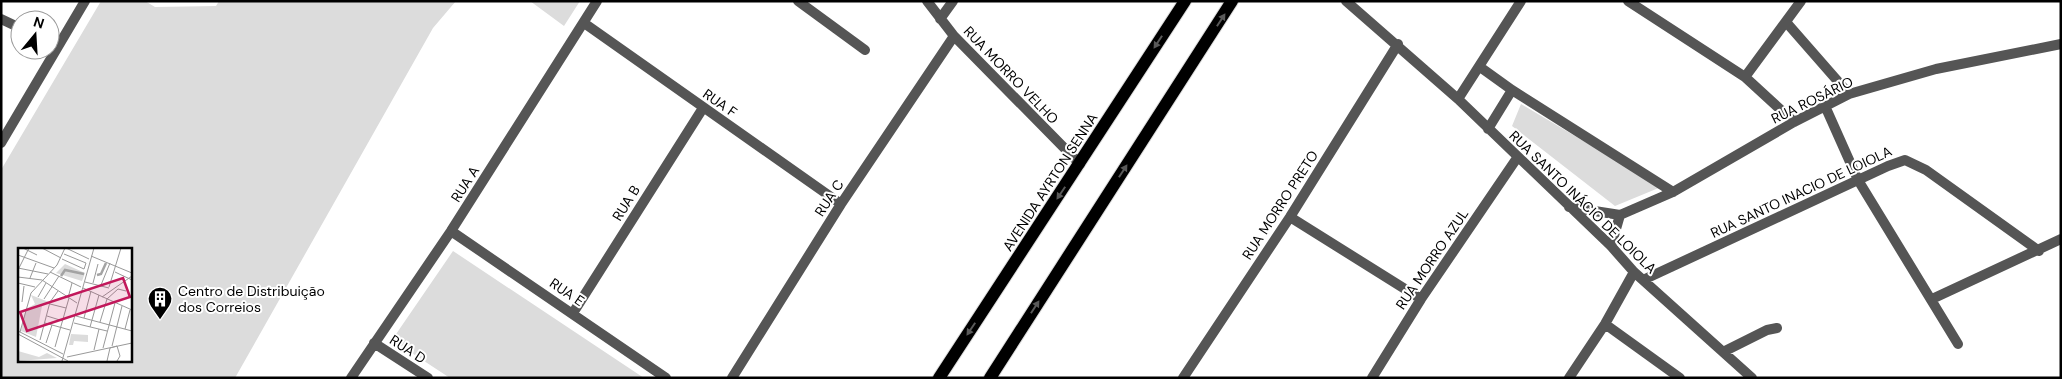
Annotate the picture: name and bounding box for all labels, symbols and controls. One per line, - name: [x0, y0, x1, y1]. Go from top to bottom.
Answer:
- north arrow: [10, 10, 60, 60]
- text: N: [31, 12, 47, 33]
- one-way arrow: [1216, 13, 1225, 26]
- street label: RUA MORRO VELHO: [960, 22, 1062, 128]
- one-way arrow: [1154, 36, 1163, 49]
- street label: RUA ROSÁRIO: [1768, 72, 1856, 128]
- street label: RUA F: [699, 85, 741, 121]
- street label: AVENIDA AYRTON SENNA: [999, 110, 1101, 254]
- street label: RUA SANTO INÁCIO DE LOIOLA: [1506, 127, 1660, 277]
- street label: RUA SANTO INACIO DE LOIOLA: [1707, 142, 1895, 242]
- street label: RUA MORRO PRETO: [1238, 147, 1322, 263]
- street label: RUA A: [447, 163, 483, 205]
- one-way arrow: [1118, 164, 1128, 177]
- street label: RUA C: [811, 176, 847, 220]
- street label: RUA B: [608, 182, 644, 224]
- one-way arrow: [1056, 187, 1065, 200]
- street label: RUA MORRO AZUL: [1392, 205, 1472, 313]
- inset map: [18, 248, 131, 362]
- street label: RUA E: [546, 274, 588, 310]
- place label: Centro de Distribuição dos Correios: [178, 282, 325, 316]
- building icon: Centro de Distribuição dos Correios: [147, 286, 173, 320]
- one-way arrow: [1030, 301, 1040, 314]
- one-way arrow: [966, 322, 976, 336]
- street label: RUA D: [386, 331, 430, 367]

